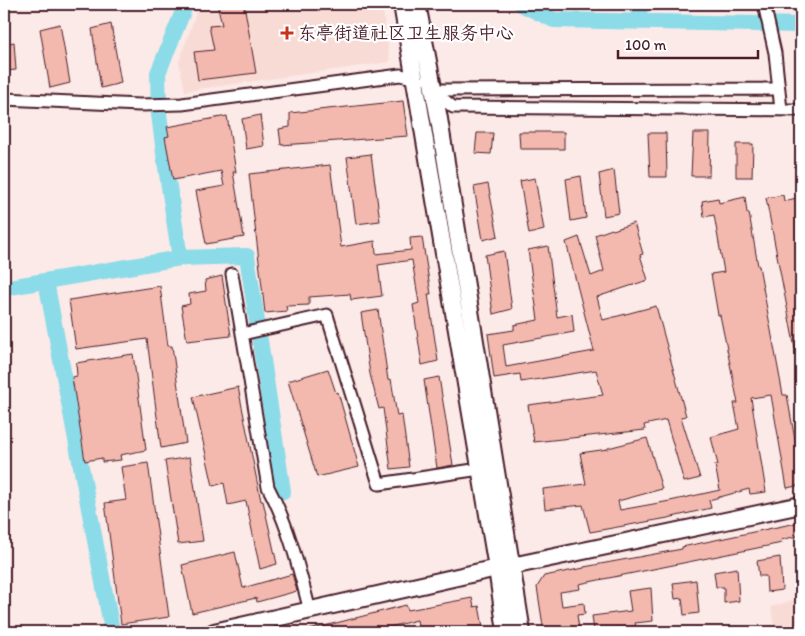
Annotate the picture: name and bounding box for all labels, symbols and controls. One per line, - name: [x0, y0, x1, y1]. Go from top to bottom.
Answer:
- place label: 东亭街道社区卫生服务中心: [298, 22, 514, 44]
- marker: 东亭街道社区卫生服务中心: [280, 26, 294, 40]
- scale bar: [618, 28, 758, 60]
- text: 100 m: [625, 36, 667, 54]

